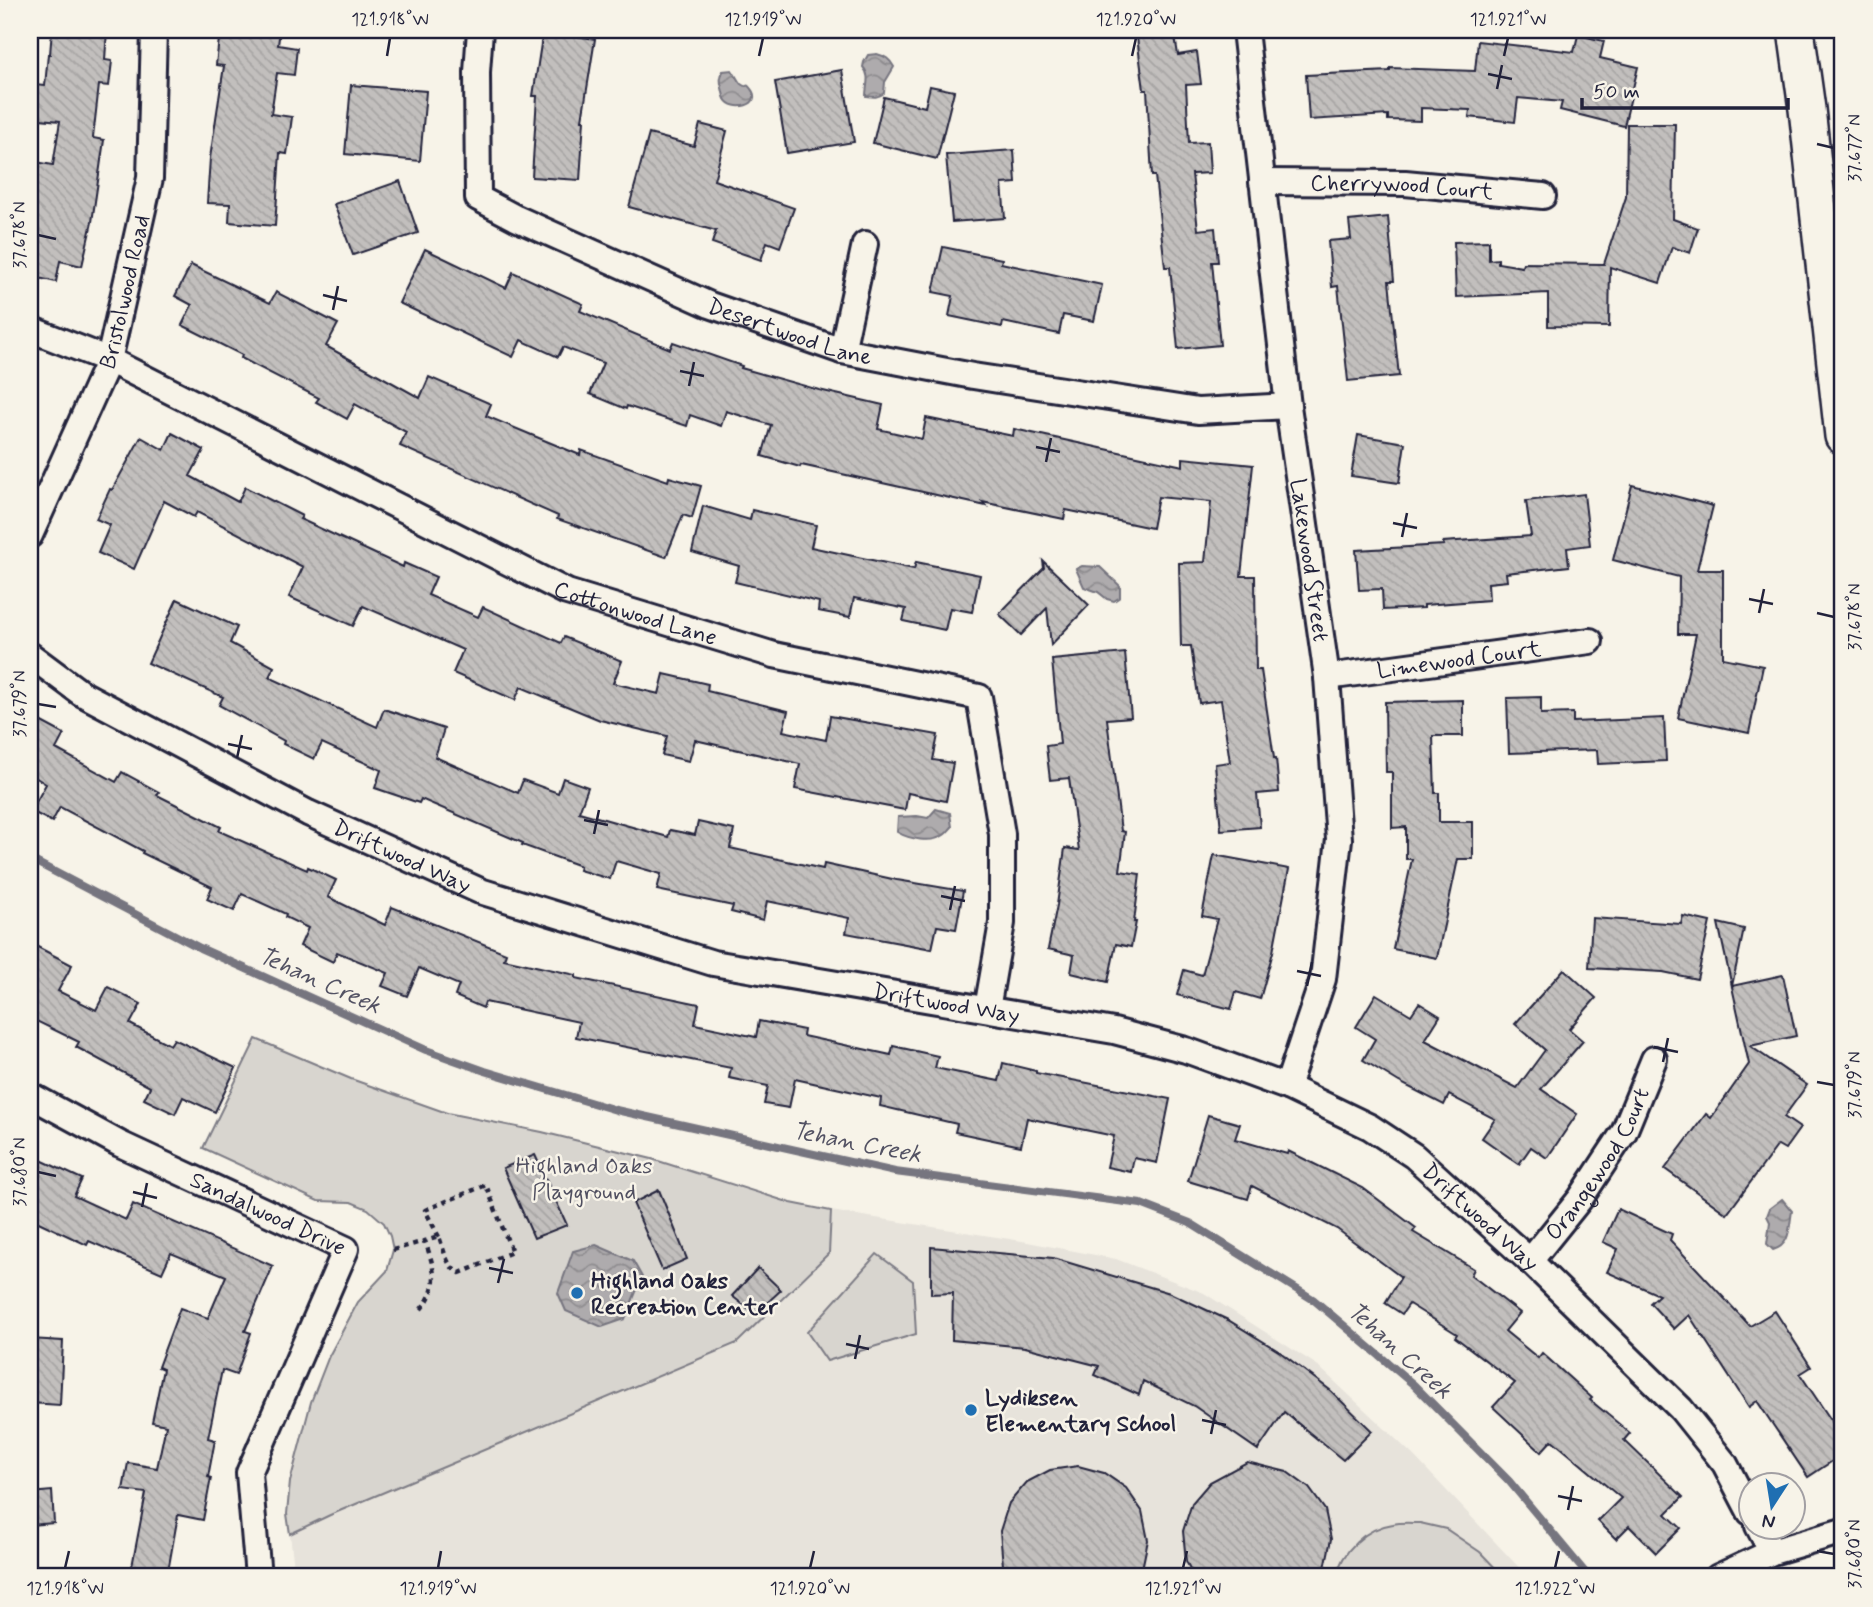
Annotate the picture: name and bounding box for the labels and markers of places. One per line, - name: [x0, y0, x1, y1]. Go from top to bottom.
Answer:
- place label: Highland Oaks Recreation Center: [591, 1267, 779, 1323]
- marker: Highland Oaks Recreation Center: [569, 1285, 585, 1301]
- place label: Lydiksen Elementary School: [985, 1384, 1176, 1440]
- marker: Lydiksen Elementary School: [963, 1402, 979, 1418]

